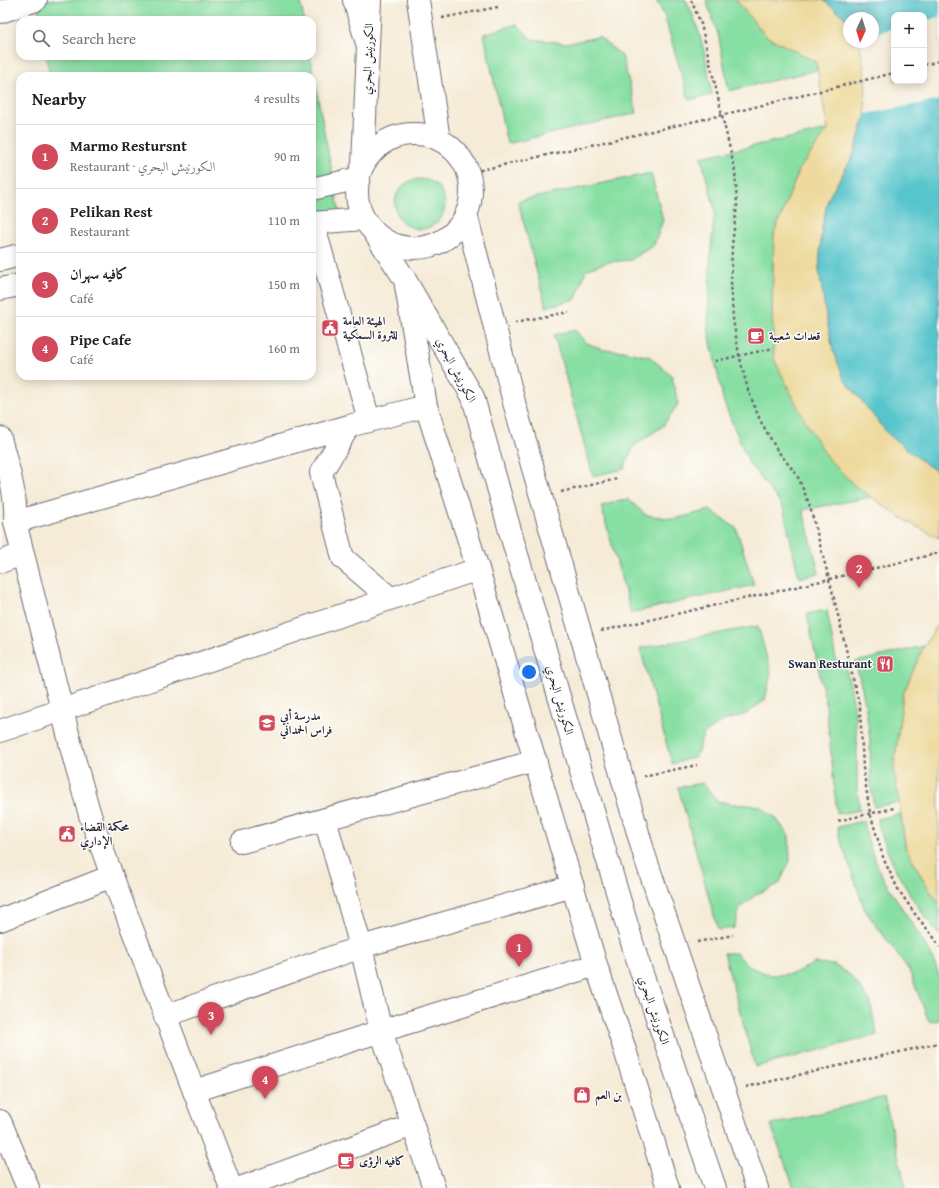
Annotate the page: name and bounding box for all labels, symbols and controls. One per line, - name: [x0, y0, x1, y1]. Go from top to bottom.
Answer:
- north arrow: [843, 12, 879, 48]
- map controls: [891, 12, 927, 84]
- button: +: [891, 12, 927, 48]
- search box: [16, 16, 316, 60]
- street label: الكورنيش البحري: [358, 22, 379, 95]
- icon: search: [30, 27, 52, 49]
- text: Search here: [62, 28, 136, 49]
- button: −: [891, 48, 927, 84]
- text: Nearby: [32, 86, 86, 111]
- text: 4 results: [254, 89, 300, 108]
- text: Marmo Restursnt: [70, 135, 187, 156]
- text: 1: [42, 147, 48, 166]
- text: 90 m: [274, 147, 300, 166]
- text: Restaurant · الكورنيش البحري: [70, 157, 215, 176]
- text: Pelikan Rest: [70, 201, 153, 222]
- text: 2: [42, 211, 48, 230]
- text: 110 m: [268, 211, 300, 230]
- text: Restaurant: [70, 222, 130, 241]
- text: كافيه سهران: [70, 263, 128, 284]
- text: 3: [42, 275, 48, 294]
- text: 150 m: [268, 275, 300, 294]
- text: Café: [70, 289, 93, 308]
- place label: الهيئة العامة للثروة السمكية: [343, 312, 398, 343]
- public building icon: الهيئة العامة للثروة السمكية: [320, 318, 340, 338]
- cafe icon: قعدات شعبية: [746, 326, 766, 346]
- place label: قعدات شعبية: [769, 327, 821, 344]
- text: Pipe Cafe: [70, 329, 131, 350]
- street label: الكورنيش البحري: [430, 334, 481, 407]
- text: 4: [42, 339, 48, 358]
- text: 160 m: [268, 339, 300, 358]
- text: Café: [70, 350, 93, 369]
- pin: 2: [846, 555, 872, 588]
- restaurant icon: Swan Resturant: [875, 654, 895, 674]
- place label: Swan Resturant: [788, 655, 872, 672]
- your location: [519, 662, 539, 682]
- street label: الكورنيش البحري: [541, 663, 579, 738]
- place label: مدرسة أبي فراس الحمداني: [279, 707, 332, 740]
- school or university icon: مدرسة أبي فراس الحمداني: [257, 713, 277, 733]
- place label: محكمة القضاء الإداري: [80, 818, 130, 851]
- public building icon: محكمة القضاء الإداري: [57, 824, 77, 844]
- pin: 1: [506, 934, 532, 967]
- street label: الكورنيش البحري: [633, 973, 674, 1048]
- pin: 3: [198, 1002, 224, 1035]
- pin: 4: [252, 1066, 278, 1099]
- shop icon: بن العم: [572, 1085, 592, 1105]
- place label: بن العم: [595, 1086, 623, 1106]
- cafe icon: كافيه الرؤى: [336, 1151, 356, 1171]
- place label: كافيه الرؤى: [359, 1152, 405, 1169]

